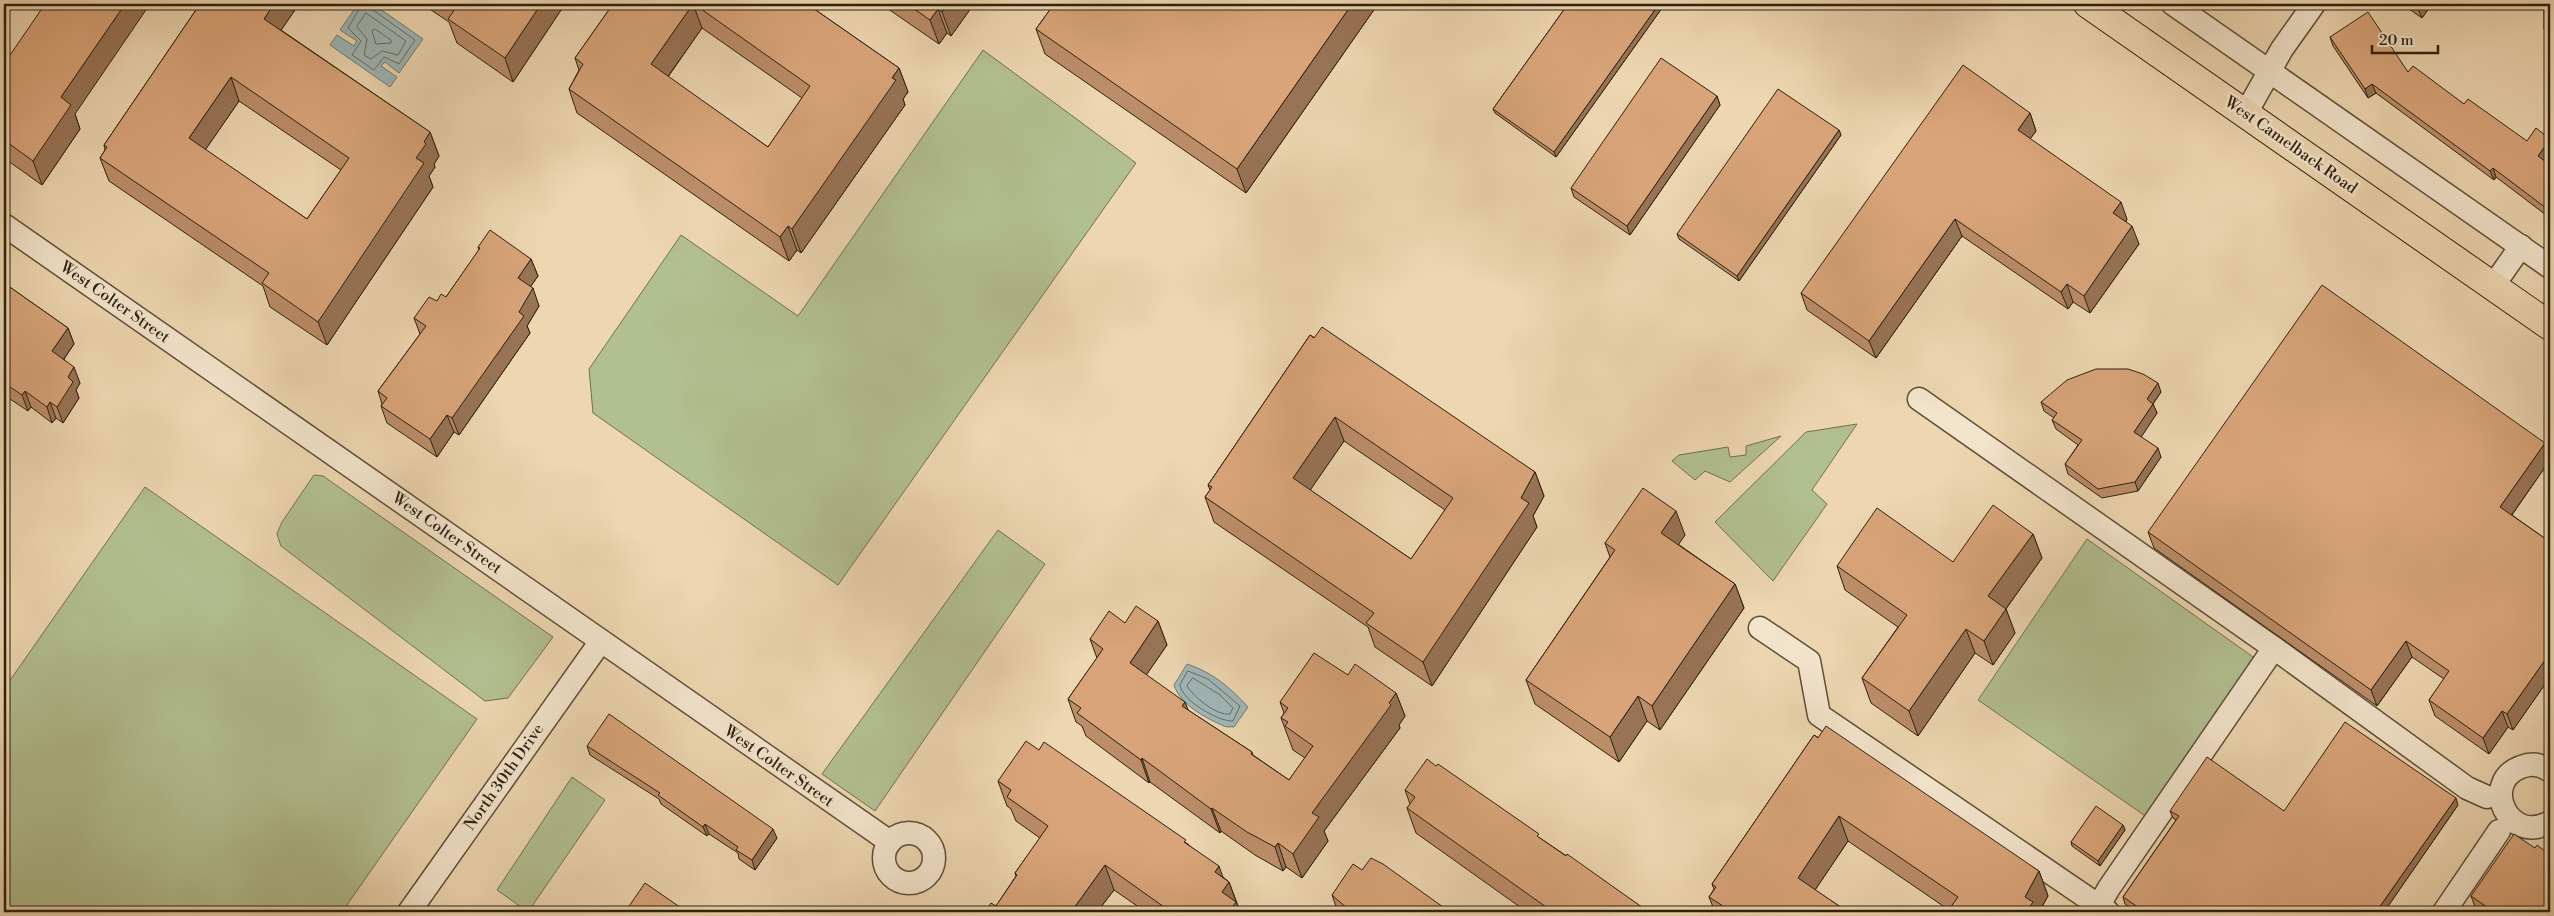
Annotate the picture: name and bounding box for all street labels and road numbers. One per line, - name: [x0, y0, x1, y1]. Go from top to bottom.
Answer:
- street label: West Camelback Road: [2220, 91, 2361, 198]
- street label: West Colter Street: [55, 256, 174, 348]
- street label: West Colter Street: [387, 487, 506, 579]
- street label: North 30th Drive: [460, 720, 548, 834]
- street label: West Colter Street: [719, 720, 838, 812]

